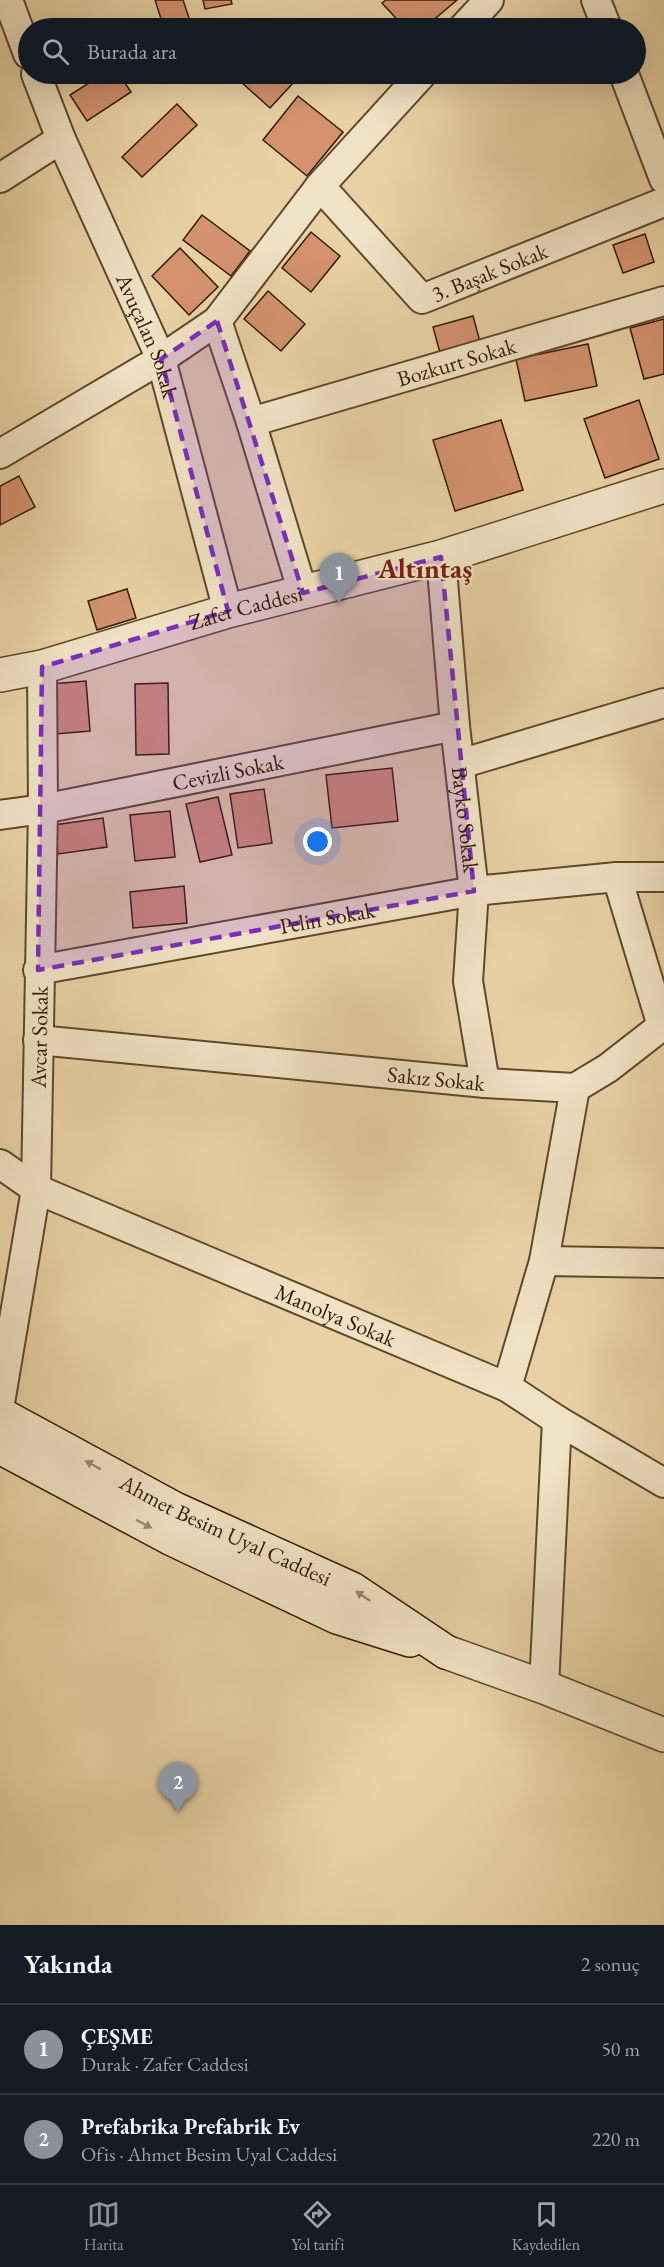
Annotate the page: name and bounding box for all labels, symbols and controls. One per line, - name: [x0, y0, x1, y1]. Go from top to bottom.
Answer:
- search box: [18, 18, 646, 84]
- icon: search: [39, 35, 72, 68]
- text: Burada ara: [87, 37, 177, 66]
- street label: 3. Başak Sokak: [427, 236, 553, 309]
- street label: Avuçalan Sokak: [109, 268, 185, 402]
- street label: Bozkurt Sokak: [394, 331, 520, 393]
- district label: Altıntaş: [377, 550, 472, 586]
- pin: 1: [320, 554, 358, 603]
- street label: Zafer Caddesi: [185, 579, 306, 637]
- street label: Cevizli Sokak: [170, 747, 287, 798]
- street label: Bayko Sokak: [445, 765, 486, 875]
- your location: [303, 827, 332, 856]
- street label: Pelin Sokak: [277, 895, 378, 941]
- street label: Avcar Sokak: [24, 985, 55, 1089]
- street label: Sakız Sokak: [386, 1060, 487, 1098]
- street label: Manolya Sokak: [271, 1277, 401, 1354]
- one-way arrow: [84, 1460, 101, 1470]
- street label: Ahmet Besim Uyal Caddesi: [114, 1467, 336, 1593]
- one-way arrow: [136, 1519, 153, 1529]
- one-way arrow: [355, 1590, 371, 1602]
- pin: 2: [158, 1762, 198, 1812]
- text: Yakında: [24, 1947, 112, 1981]
- text: 2 sonuç: [581, 1951, 640, 1977]
- text: ÇEŞME: [81, 2022, 153, 2051]
- text: 1: [38, 2036, 49, 2062]
- text: 50 m: [601, 2036, 640, 2062]
- text: Durak · Zafer Caddesi: [81, 2051, 249, 2077]
- text: Prefabrika Prefabrik Ev: [81, 2112, 300, 2141]
- text: 2: [38, 2126, 49, 2152]
- text: 220 m: [592, 2126, 640, 2152]
- text: Ofis · Ahmet Besim Uyal Caddesi: [81, 2141, 337, 2167]
- tab: Harita: [84, 2198, 124, 2255]
- tab: Yol tarifi: [291, 2198, 344, 2255]
- tab: Kaydedilen: [512, 2198, 580, 2255]

